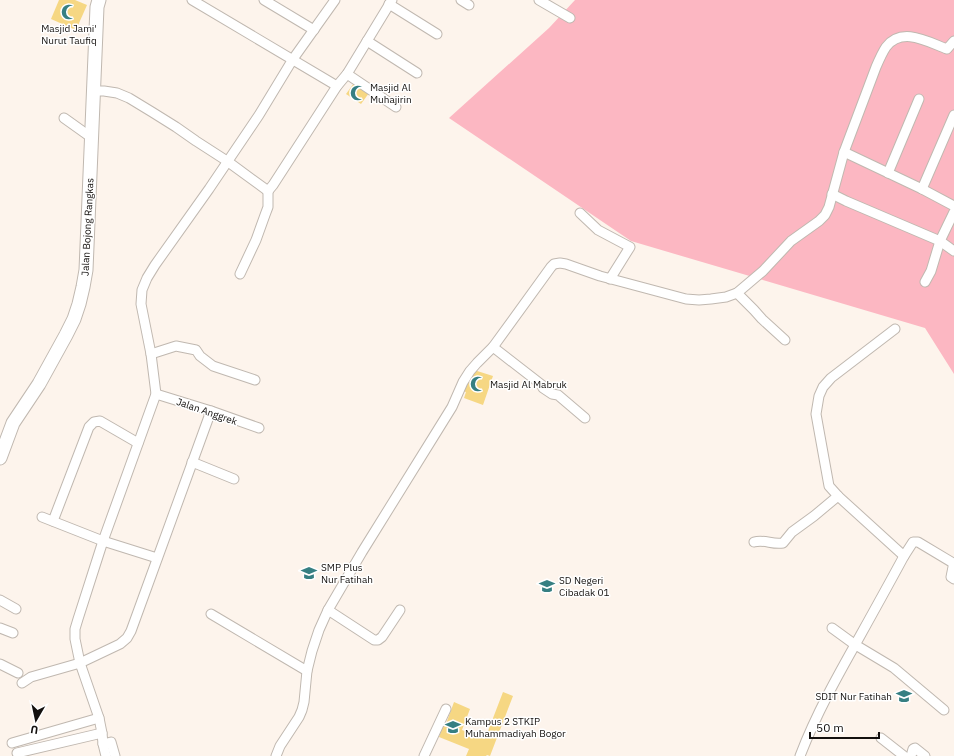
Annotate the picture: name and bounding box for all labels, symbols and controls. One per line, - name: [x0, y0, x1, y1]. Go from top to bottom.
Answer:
- mosque icon: Masjid Jami' Nurut Taufiq: [60, 3, 78, 21]
- place label: Masjid Jami' Nurut Taufiq: [41, 22, 97, 47]
- place label: Masjid Al Muhajirin: [370, 81, 412, 106]
- mosque icon: Masjid Al Muhajirin: [349, 84, 367, 102]
- street label: Jalan Bojong Rangkas: [78, 178, 97, 276]
- mosque icon: Masjid Al Mabruk: [469, 375, 487, 393]
- place label: Masjid Al Mabruk: [490, 378, 568, 391]
- street label: Jalan Anggrek: [175, 395, 240, 428]
- place label: SMP Plus Nur Fatihah: [321, 561, 373, 586]
- school or university icon: SMP Plus Nur Fatihah: [300, 564, 318, 582]
- place label: SD Negeri Cibadak 01: [559, 574, 610, 599]
- school or university icon: SD Negeri Cibadak 01: [538, 577, 556, 595]
- school or university icon: SDIT Nur Fatihah: [895, 687, 913, 705]
- place label: SDIT Nur Fatihah: [815, 690, 892, 703]
- north arrow: [16, 700, 56, 740]
- scale bar: [810, 714, 879, 740]
- place label: Kampus 2 STKIP Muhammadiyah Bogor: [465, 715, 566, 740]
- school or university icon: Kampus 2 STKIP Muhammadiyah Bogor: [444, 718, 462, 736]
- text: 50 m: [816, 720, 844, 735]
- text: U: [30, 722, 39, 737]

